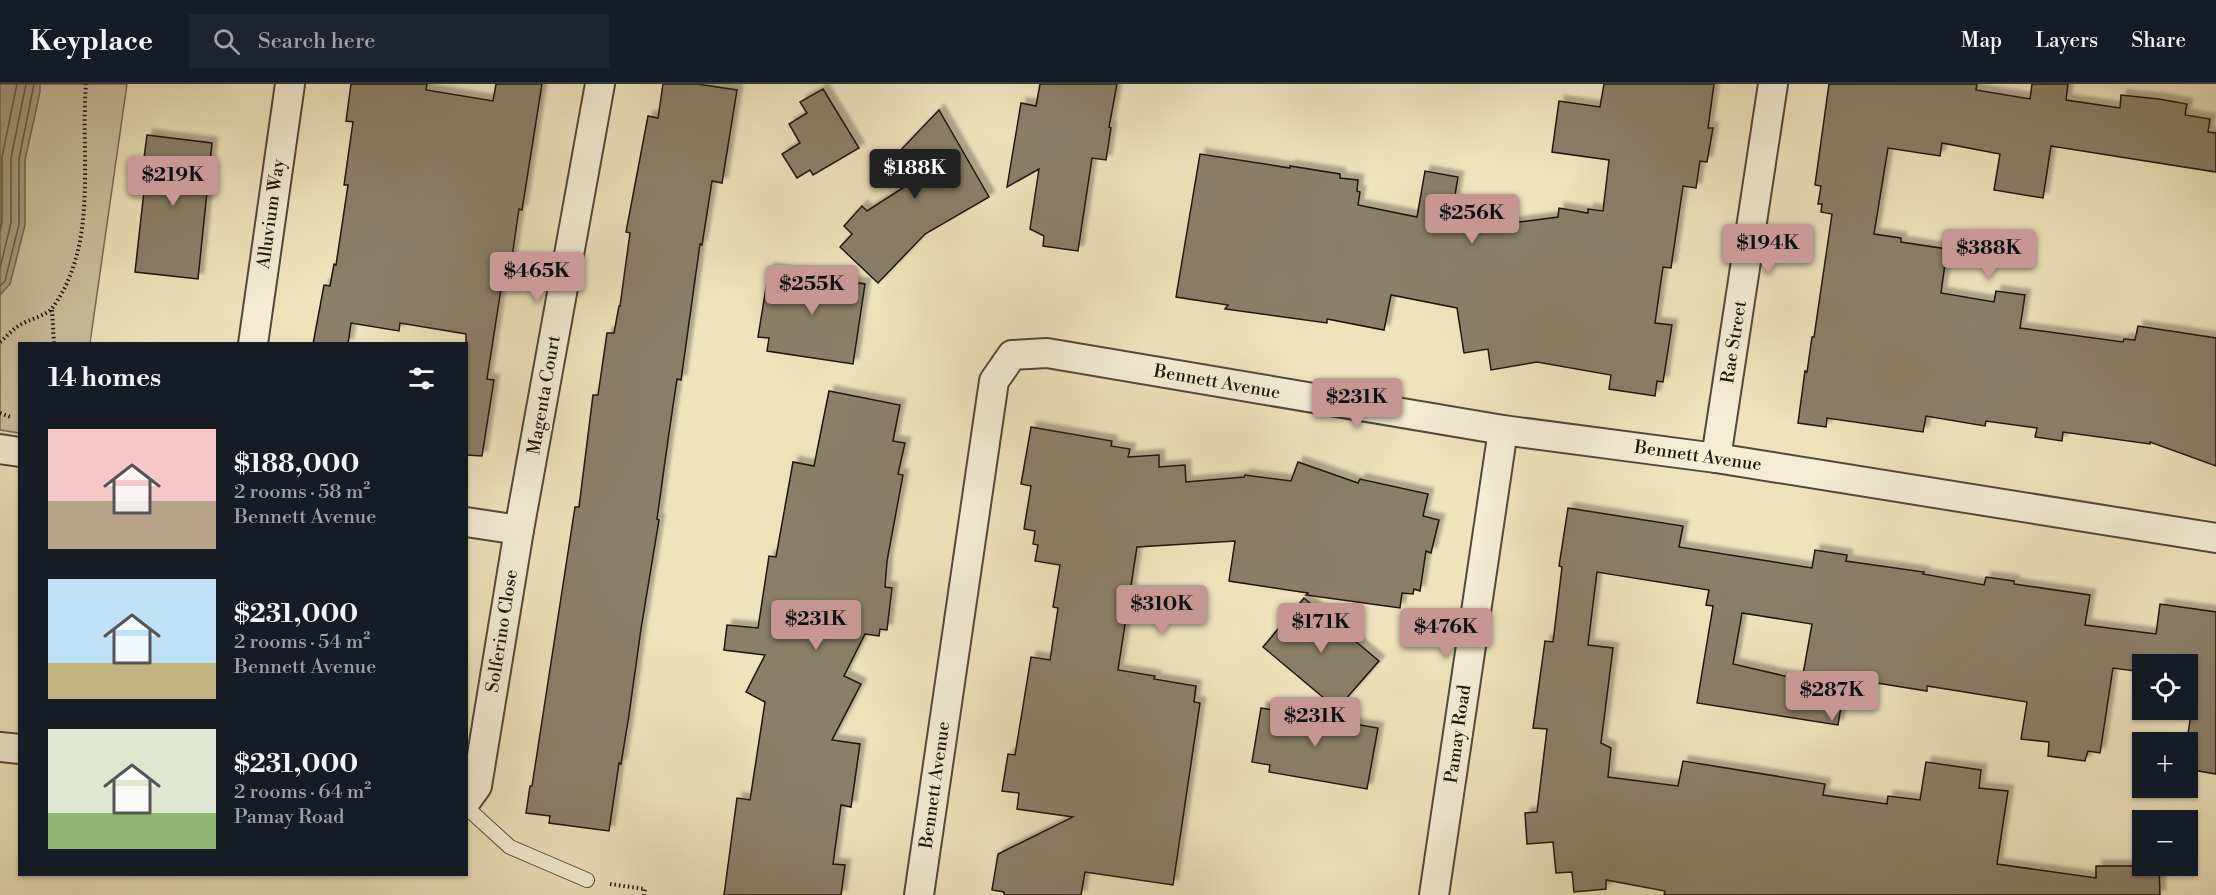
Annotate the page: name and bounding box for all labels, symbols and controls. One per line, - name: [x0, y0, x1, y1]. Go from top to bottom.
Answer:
- search box: [189, 14, 609, 68]
- text: Keyplace: [30, 24, 153, 59]
- icon: search: [210, 25, 243, 58]
- text: Search here: [258, 28, 375, 55]
- text: Map: [1961, 28, 2002, 54]
- text: Layers: [2035, 28, 2098, 54]
- text: Share: [2131, 28, 2186, 54]
- pin: $188K: [873, 149, 957, 200]
- pin: $219K: [131, 156, 215, 207]
- text: $188K: [884, 156, 946, 181]
- street label: Alluvium Way: [252, 157, 290, 271]
- text: $219K: [142, 163, 204, 188]
- pin: $256K: [1430, 194, 1514, 245]
- text: $256K: [1439, 201, 1505, 226]
- pin: $194K: [1726, 224, 1810, 275]
- pin: $388K: [1947, 229, 2031, 280]
- text: $194K: [1736, 231, 1800, 256]
- text: $388K: [1956, 236, 2022, 261]
- pin: $465K: [495, 252, 579, 303]
- text: $465K: [504, 259, 570, 284]
- pin: $255K: [770, 265, 854, 316]
- text: $255K: [779, 272, 845, 297]
- street label: Rae Street: [1716, 298, 1752, 385]
- street label: Magenta Court: [522, 333, 566, 456]
- street label: Bennett Avenue: [1151, 359, 1282, 404]
- text: 14 homes: [48, 362, 161, 394]
- icon: filters: [405, 362, 438, 395]
- pin: $231K: [1315, 378, 1399, 429]
- text: $231K: [1326, 385, 1388, 410]
- street label: Bennett Avenue: [1632, 436, 1763, 476]
- text: $188,000: [234, 448, 359, 480]
- icon: home: [96, 453, 168, 525]
- text: 2 rooms · 58 m²: [234, 480, 370, 505]
- text: Bennett Avenue: [234, 505, 376, 530]
- street label: Solferino Close: [481, 568, 523, 694]
- pin: $310K: [1120, 585, 1204, 636]
- text: $310K: [1130, 592, 1194, 617]
- text: $231,000: [234, 598, 358, 630]
- pin: $231K: [774, 600, 858, 651]
- icon: home: [96, 603, 168, 675]
- pin: $171K: [1279, 603, 1363, 654]
- text: $231K: [785, 607, 847, 632]
- pin: $476K: [1404, 608, 1488, 659]
- text: $171K: [1292, 610, 1350, 635]
- text: $476K: [1414, 615, 1478, 640]
- text: 2 rooms · 54 m²: [234, 630, 370, 655]
- map controls: [2132, 654, 2198, 876]
- button: locate: [2132, 654, 2198, 720]
- text: Bennett Avenue: [234, 655, 376, 680]
- pin: $287K: [1790, 671, 1874, 722]
- text: $287K: [1800, 678, 1864, 703]
- street label: Pamay Road: [1440, 682, 1476, 785]
- pin: $231K: [1273, 697, 1357, 748]
- text: $231K: [1284, 704, 1346, 729]
- street label: Bennett Avenue: [915, 720, 955, 851]
- button: +: [2132, 732, 2198, 798]
- text: $231,000: [234, 748, 358, 780]
- icon: home: [96, 753, 168, 825]
- text: 2 rooms · 64 m²: [234, 780, 371, 805]
- text: Pamay Road: [234, 805, 344, 830]
- button: −: [2132, 810, 2198, 876]

